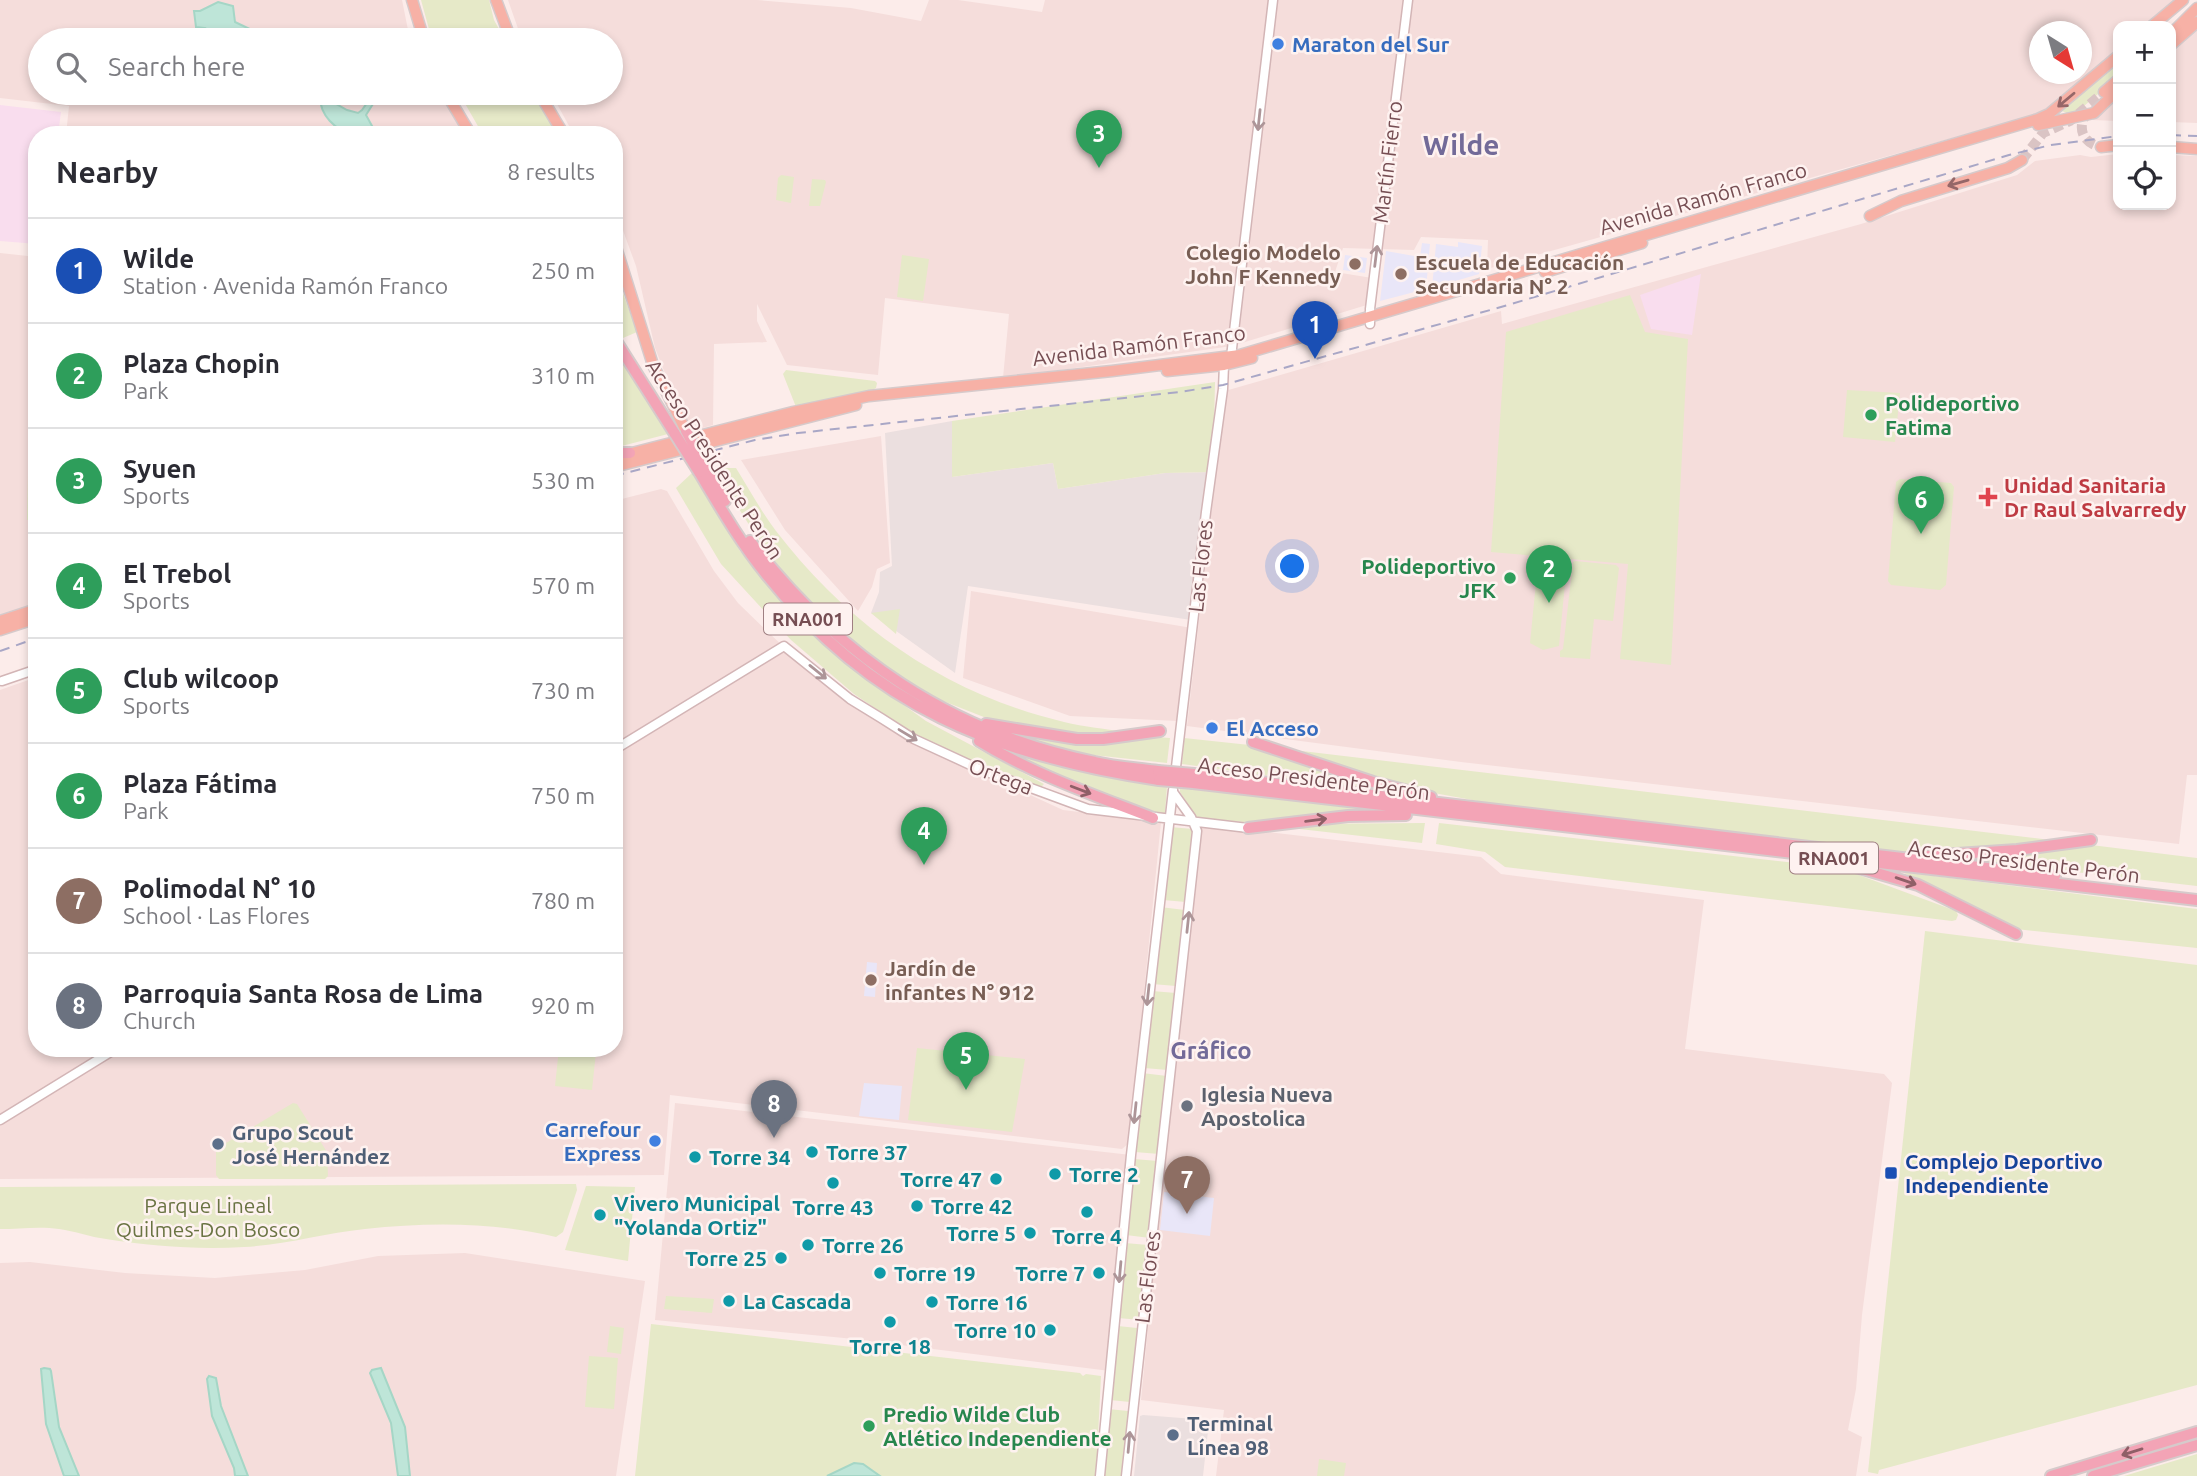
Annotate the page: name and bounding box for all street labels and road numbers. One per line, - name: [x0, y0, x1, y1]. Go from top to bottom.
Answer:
- street label: Martín Fierro: [1368, 99, 1406, 225]
- street label: Avenida Ramón Franco: [1597, 157, 1809, 239]
- street label: Avenida Ramón Franco: [1031, 320, 1247, 370]
- street label: Acceso Presidente Perón: [641, 355, 789, 563]
- street label: Las Flores: [1183, 519, 1217, 613]
- road number: RNA001: [764, 604, 852, 634]
- street label: Acceso Presidente Perón: [1197, 752, 1431, 804]
- street label: Ortega: [965, 753, 1037, 799]
- street label: Acceso Presidente Perón: [1907, 835, 2141, 887]
- road number: RNA001: [1790, 842, 1878, 874]
- street label: Las Flores: [1129, 1229, 1165, 1325]

